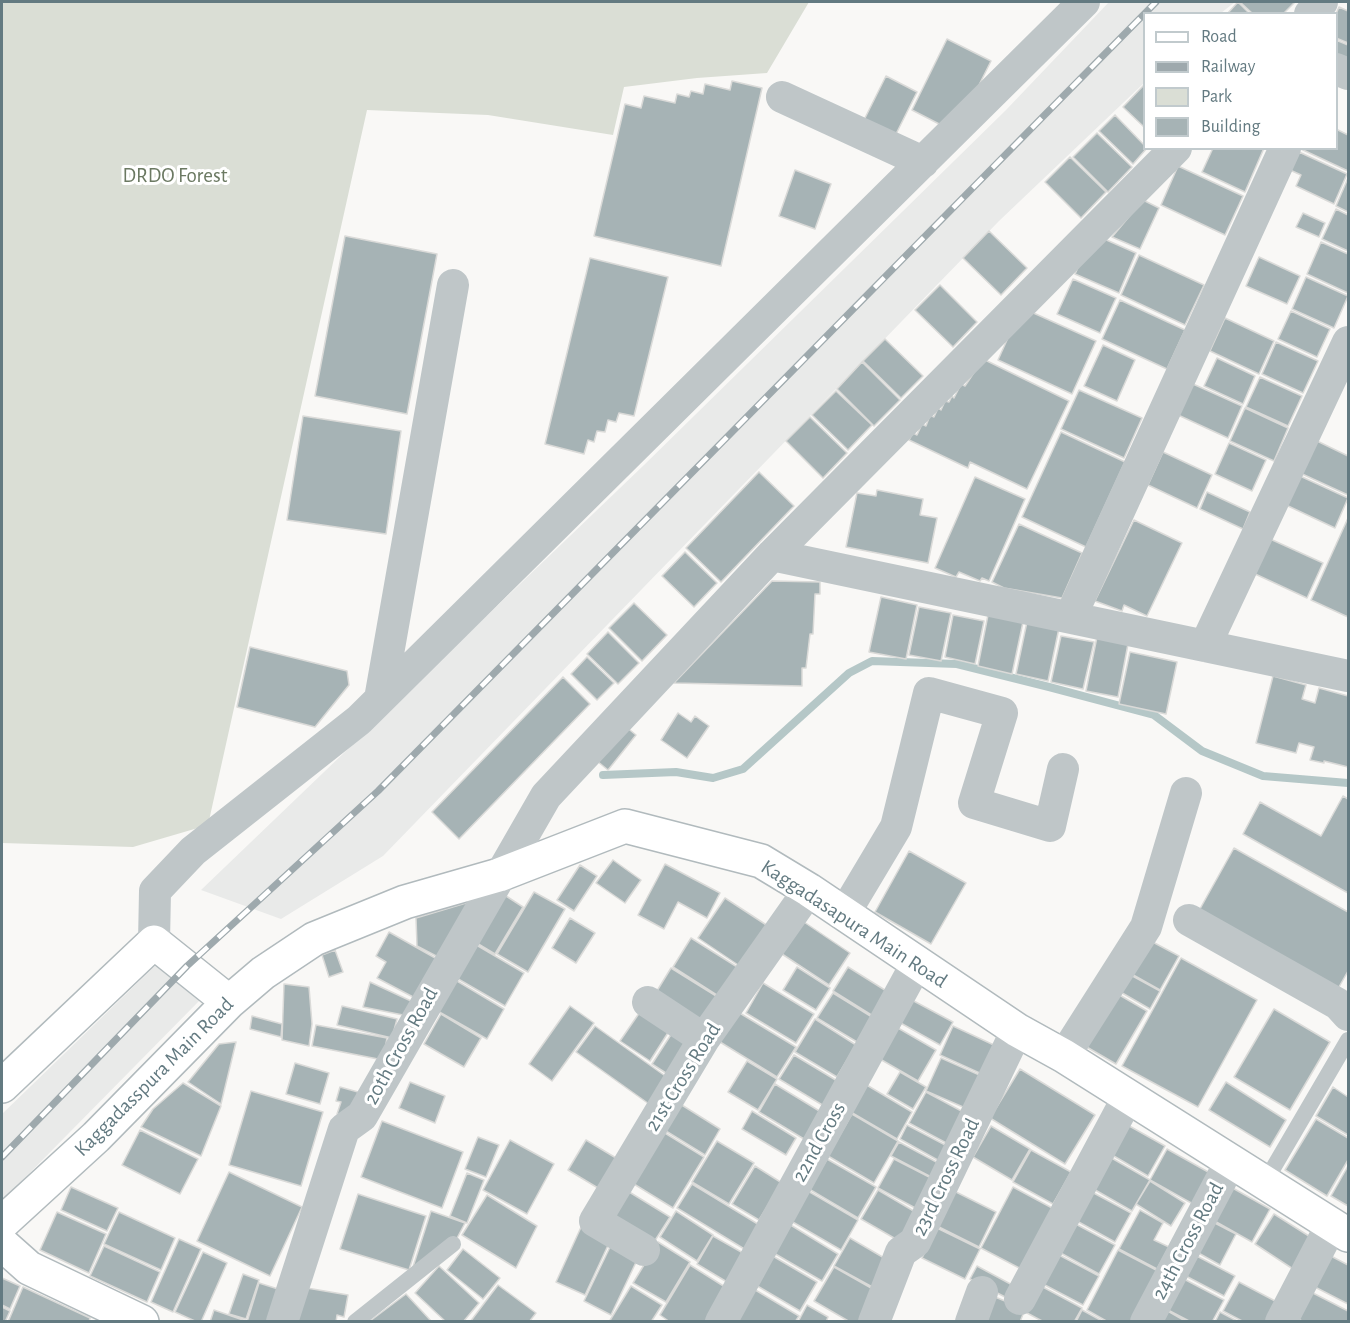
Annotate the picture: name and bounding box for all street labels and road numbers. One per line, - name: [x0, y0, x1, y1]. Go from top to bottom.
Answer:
- street label: Kaggadasapura Main Road: [756, 854, 952, 994]
- street label: 20th Cross Road: [358, 983, 444, 1109]
- street label: Kaggadasspura Main Road: [69, 992, 239, 1162]
- street label: 21st Cross Road: [640, 1018, 726, 1136]
- street label: 22nd Cross: [787, 1098, 851, 1186]
- street label: 23rd Cross Road: [907, 1114, 985, 1240]
- street label: 24th Cross Road: [1147, 1178, 1229, 1304]

